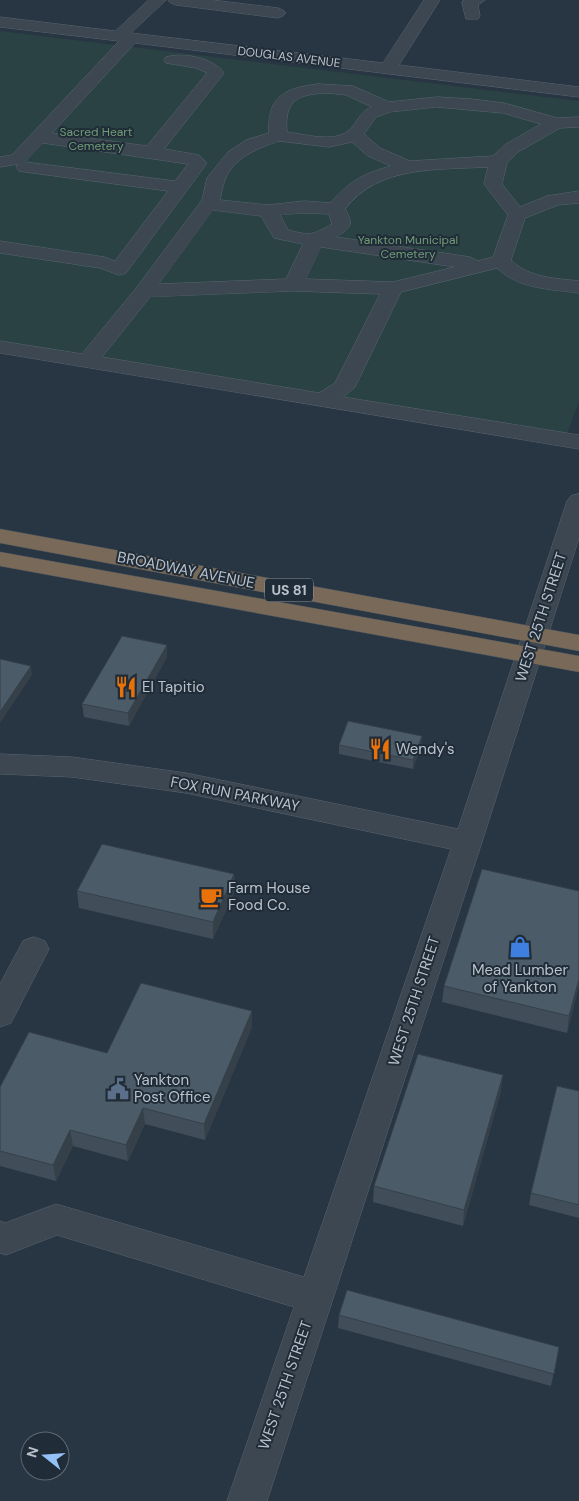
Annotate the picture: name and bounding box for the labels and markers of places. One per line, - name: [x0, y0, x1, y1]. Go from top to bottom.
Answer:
- restaurant icon: El Tapitio: [113, 674, 139, 700]
- place label: El Tapitio: [142, 677, 205, 697]
- restaurant icon: Wendy's: [367, 736, 393, 762]
- place label: Wendy's: [396, 739, 455, 759]
- place label: Farm House Food Co.: [228, 878, 310, 915]
- cafe icon: Farm House Food Co.: [198, 884, 224, 910]
- shop icon: Mead Lumber of Yankton: [507, 934, 533, 960]
- place label: Mead Lumber of Yankton: [472, 960, 568, 997]
- place label: Yankton Post Office: [134, 1070, 211, 1107]
- public building icon: Yankton Post Office: [105, 1076, 131, 1102]

